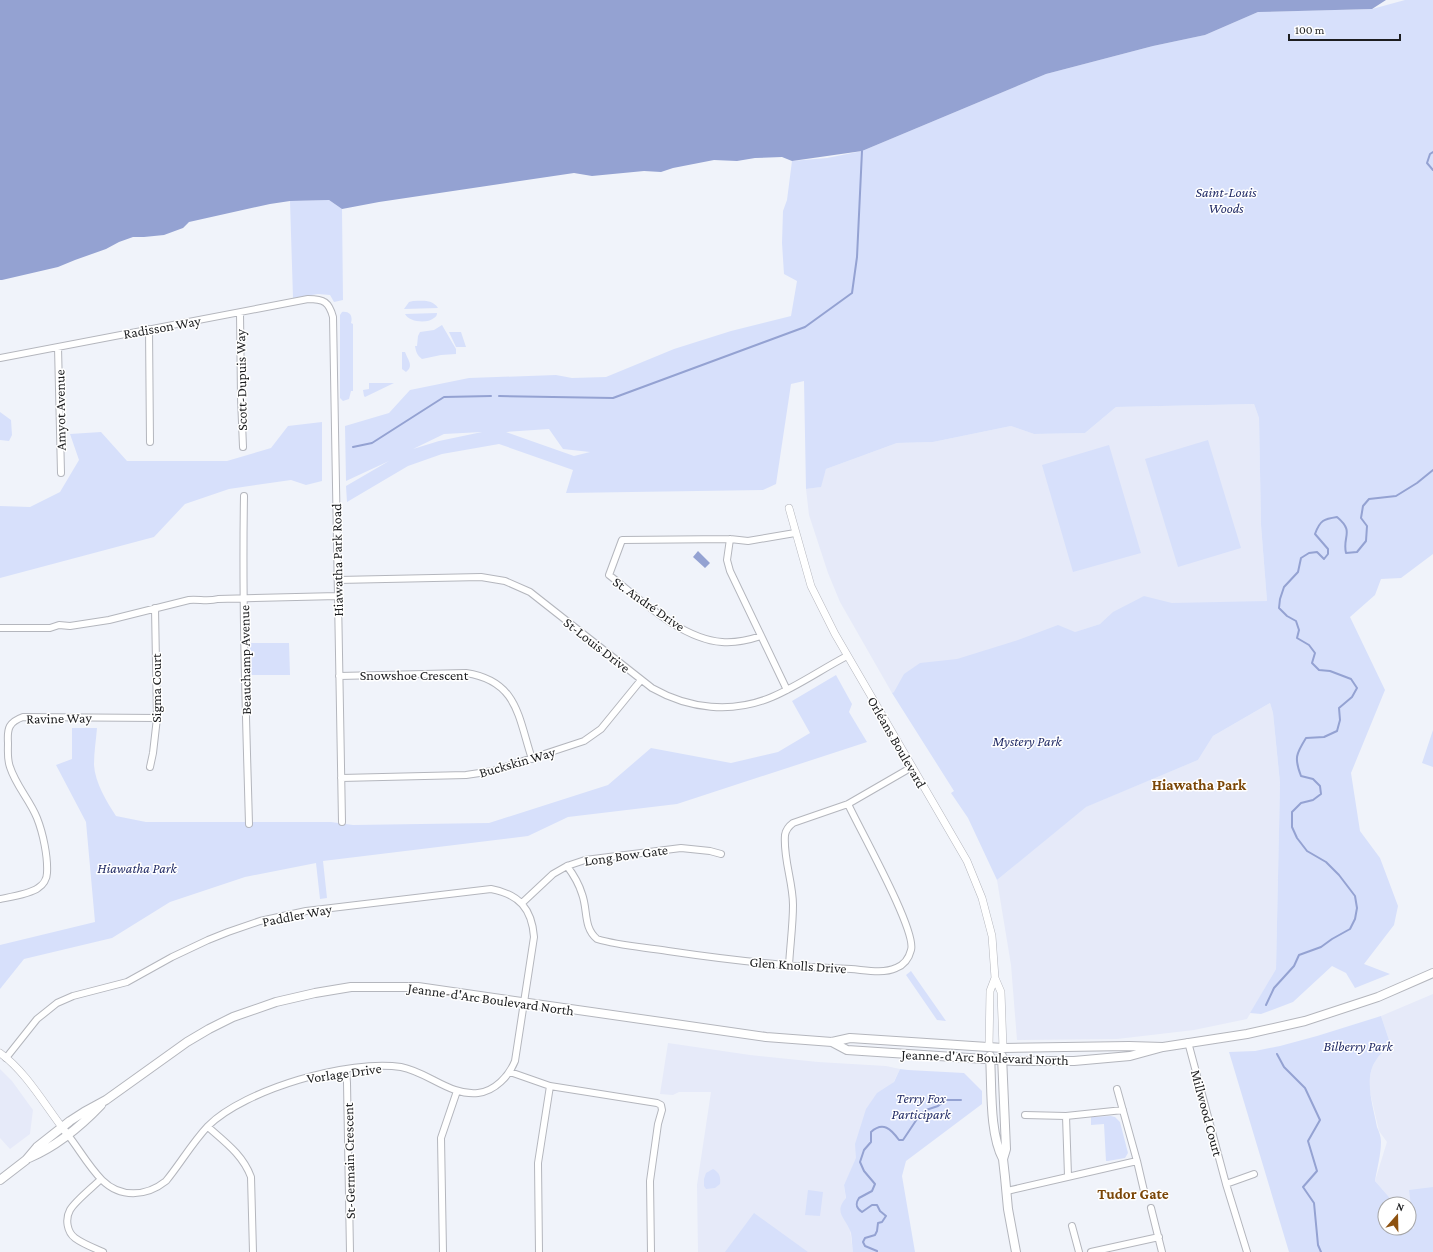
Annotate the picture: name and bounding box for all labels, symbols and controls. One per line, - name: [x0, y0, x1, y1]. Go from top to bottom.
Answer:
- scale bar: [1289, 16, 1400, 42]
- text: 100 m: [1295, 23, 1325, 37]
- park label: Saint-Louis Woods: [1195, 184, 1257, 216]
- street label: Radisson Way: [122, 312, 203, 342]
- street label: Scott-Dupuis Way: [232, 328, 250, 431]
- street label: Amyot Avenue: [51, 369, 69, 451]
- street label: Hiawatha Park Road: [328, 503, 346, 617]
- street label: St. André Drive: [610, 573, 688, 635]
- street label: Beauchamp Avenue: [236, 605, 254, 715]
- street label: St-Louis Drive: [561, 614, 633, 676]
- street label: Sigma Court: [148, 653, 164, 723]
- street label: Snowshoe Crescent: [360, 667, 469, 683]
- street label: Orléans Boulevard: [864, 693, 930, 791]
- street label: Ravine Way: [26, 709, 92, 727]
- park label: Mystery Park: [991, 733, 1062, 749]
- street label: Buckskin Way: [477, 743, 557, 781]
- district label: Hiawatha Park: [1152, 777, 1247, 793]
- street label: Long Bow Gate: [583, 841, 669, 869]
- park label: Hiawatha Park: [97, 860, 178, 876]
- street label: Paddler Way: [261, 900, 334, 930]
- street label: Glen Knolls Drive: [749, 954, 847, 976]
- street label: Jeanne-d'Arc Boulevard North: [405, 979, 576, 1019]
- park label: Bilberry Park: [1323, 1038, 1393, 1054]
- street label: Jeanne-d'Arc Boulevard North: [899, 1046, 1069, 1068]
- street label: Vorlage Drive: [306, 1060, 382, 1086]
- street label: Millwood Court: [1188, 1068, 1226, 1158]
- park label: Terry Fox Participark: [892, 1090, 951, 1122]
- street label: St-Germain Crescent: [340, 1102, 358, 1219]
- district label: Tudor Gate: [1097, 1186, 1169, 1202]
- north arrow: [1377, 1196, 1417, 1236]
- text: N: [1395, 1200, 1406, 1214]

